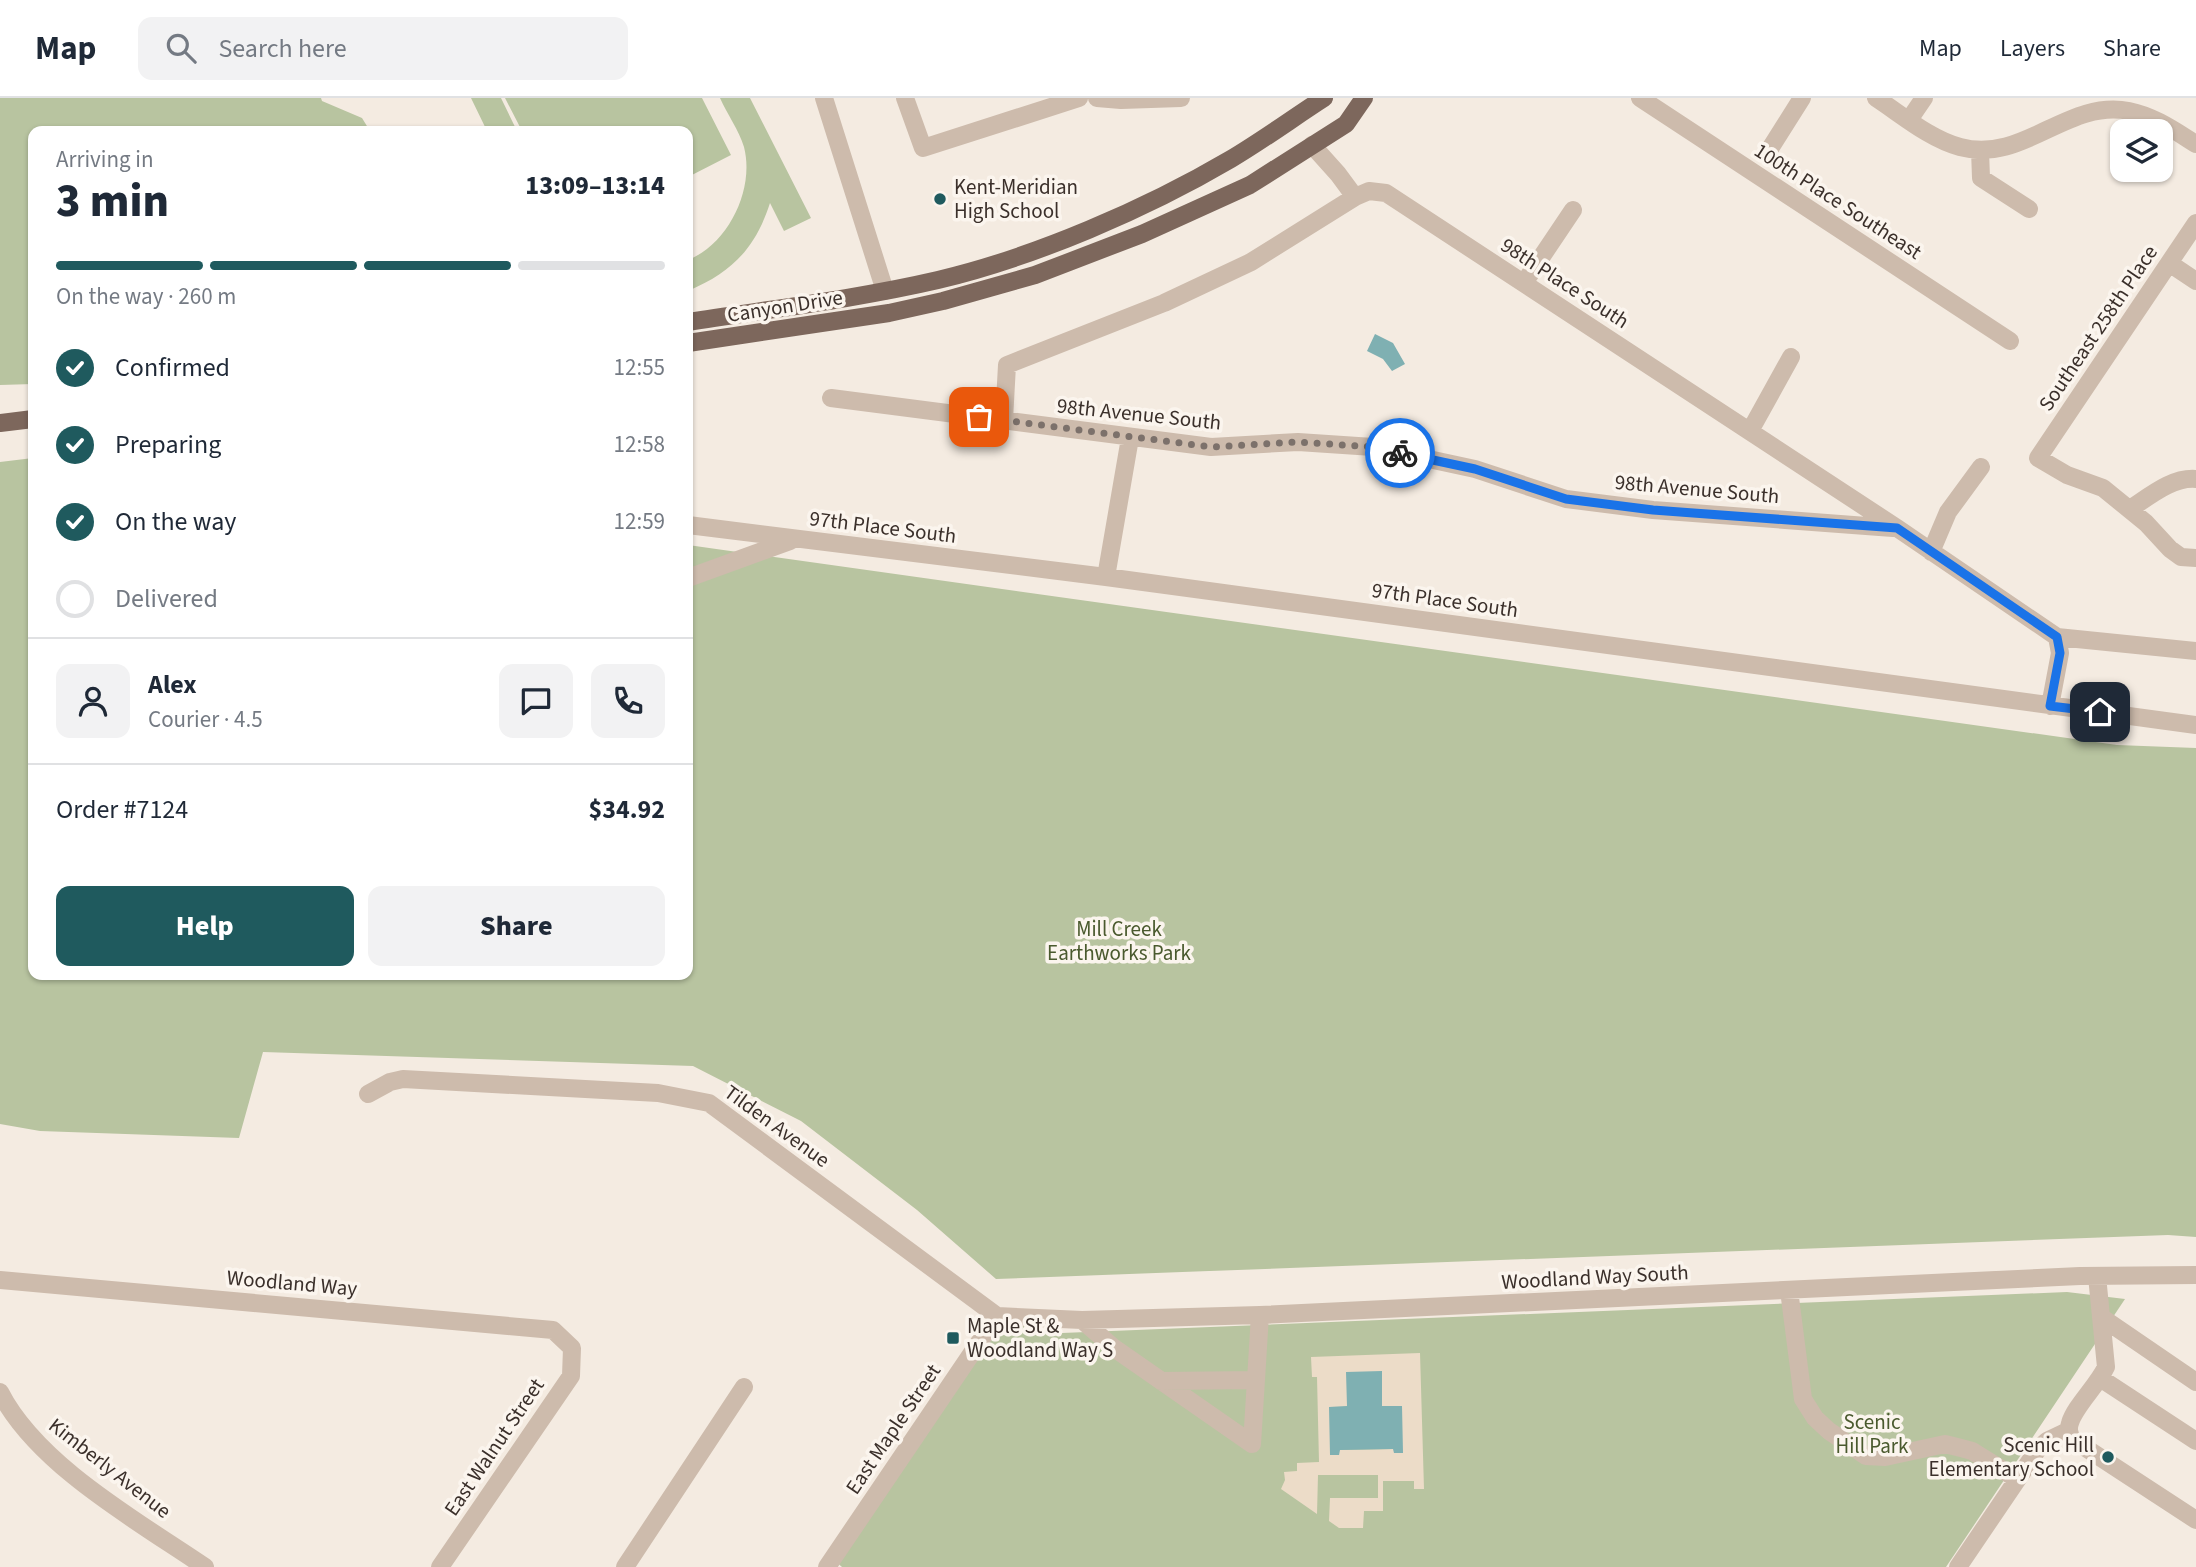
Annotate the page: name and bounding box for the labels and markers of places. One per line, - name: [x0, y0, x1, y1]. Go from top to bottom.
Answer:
- place label: Kent-Meridian High School: [954, 172, 1078, 226]
- marker: Kent-Meridian High School: [932, 191, 948, 207]
- pin: [949, 387, 1009, 447]
- pin: [2070, 682, 2130, 742]
- place label: Maple St & Woodland Way S: [967, 1311, 1113, 1365]
- marker: Maple St & Woodland Way S: [945, 1330, 961, 1346]
- place label: Scenic Hill Elementary School: [1928, 1430, 2094, 1484]
- marker: Scenic Hill Elementary School: [2100, 1449, 2116, 1465]

